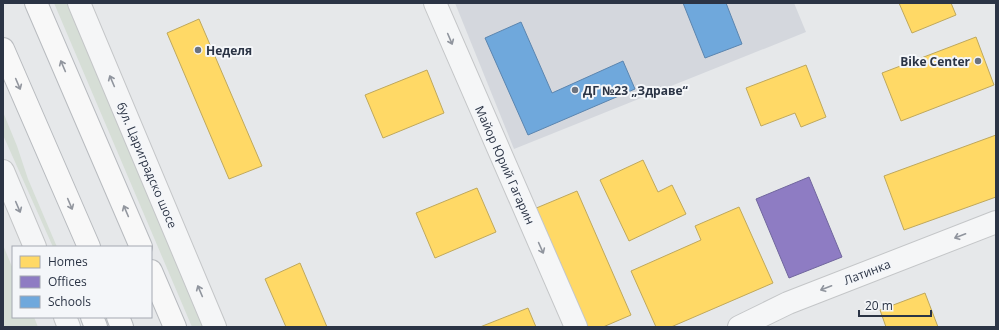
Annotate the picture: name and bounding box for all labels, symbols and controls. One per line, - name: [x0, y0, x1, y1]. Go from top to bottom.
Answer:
- one-way arrow: [447, 32, 455, 44]
- place label: Неделя: [206, 42, 252, 59]
- marker: Неделя: [193, 45, 203, 55]
- place label: Bike Center: [900, 53, 971, 70]
- marker: Bike Center: [973, 56, 983, 66]
- one-way arrow: [59, 60, 67, 72]
- one-way arrow: [108, 75, 115, 87]
- one-way arrow: [15, 78, 23, 90]
- place label: ДГ №23 „Здраве“: [583, 82, 689, 99]
- marker: ДГ №23 „Здраве“: [570, 85, 580, 95]
- street label: бул. Цариградско шосе: [113, 99, 181, 231]
- street label: Майор Юрий Гагарин: [471, 103, 539, 227]
- one-way arrow: [67, 197, 74, 209]
- one-way arrow: [15, 201, 22, 213]
- one-way arrow: [122, 206, 129, 218]
- one-way arrow: [954, 232, 966, 240]
- one-way arrow: [538, 242, 545, 254]
- legend: [12, 246, 152, 318]
- text: Homes: [48, 253, 88, 270]
- street label: Латинка: [841, 255, 893, 289]
- text: Offices: [48, 273, 87, 290]
- one-way arrow: [196, 285, 203, 297]
- one-way arrow: [820, 285, 832, 293]
- scale bar: [859, 292, 931, 318]
- text: Schools: [48, 293, 91, 310]
- text: 20 m: [865, 297, 893, 314]

